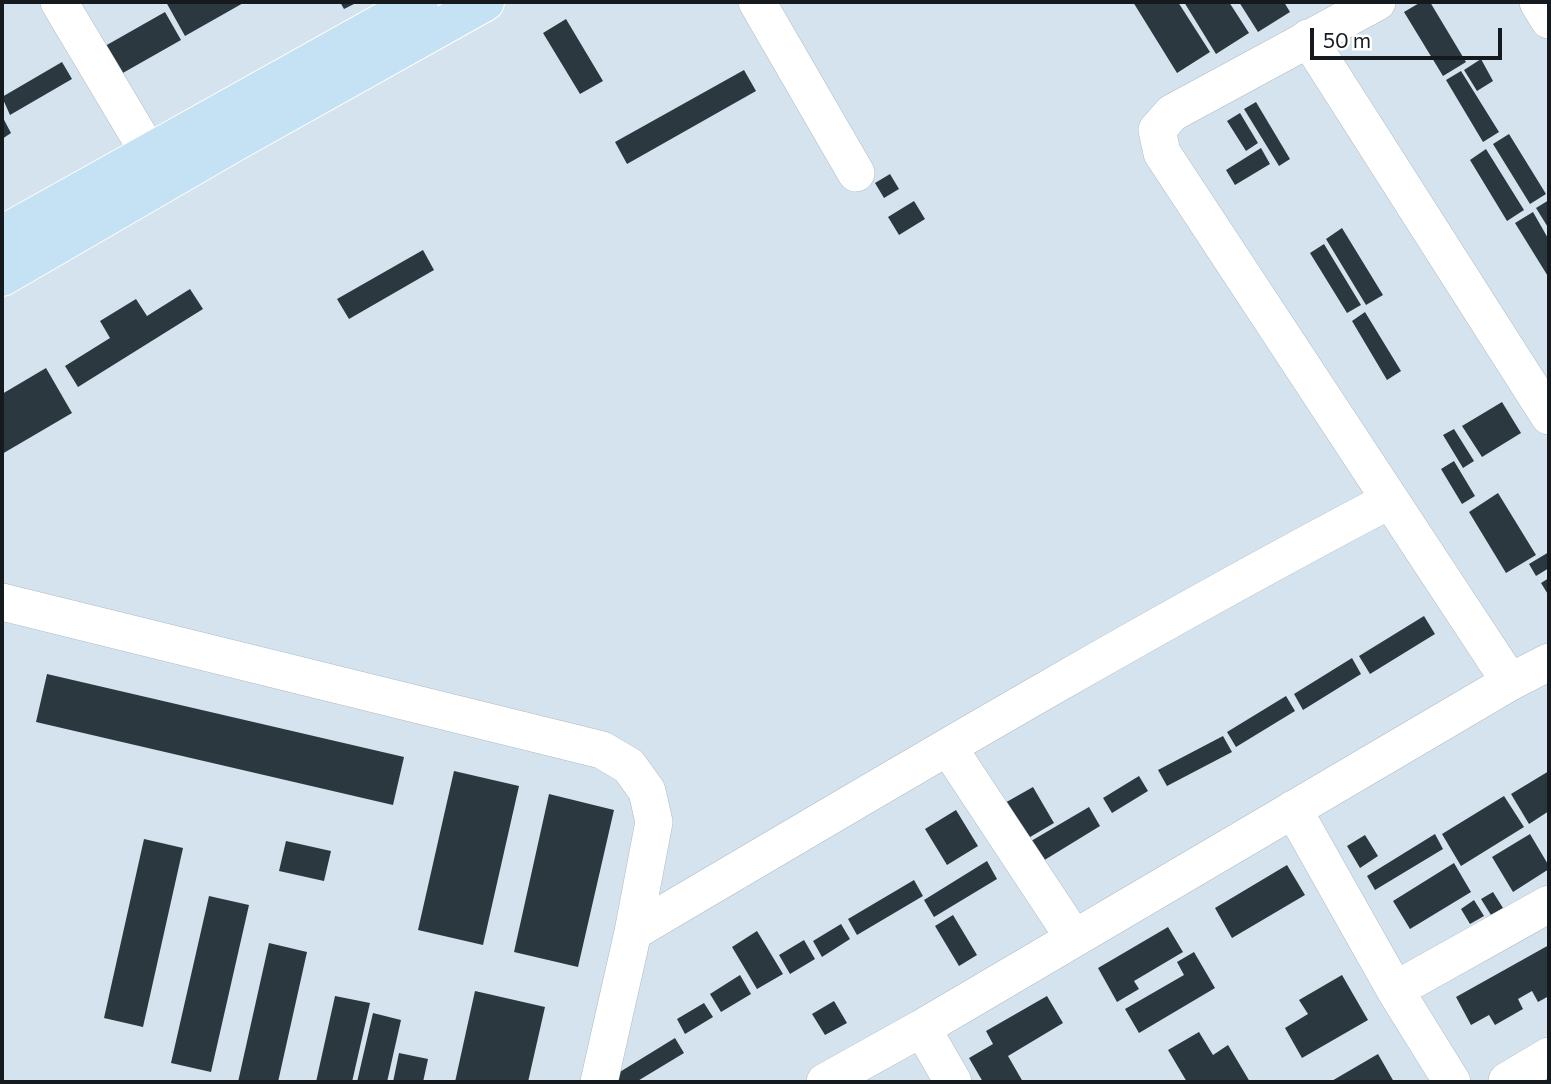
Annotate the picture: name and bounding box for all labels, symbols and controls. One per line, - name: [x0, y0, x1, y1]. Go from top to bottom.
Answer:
- scale bar: [1313, 14, 1506, 58]
- text: 50 m: [1323, 27, 1371, 52]

